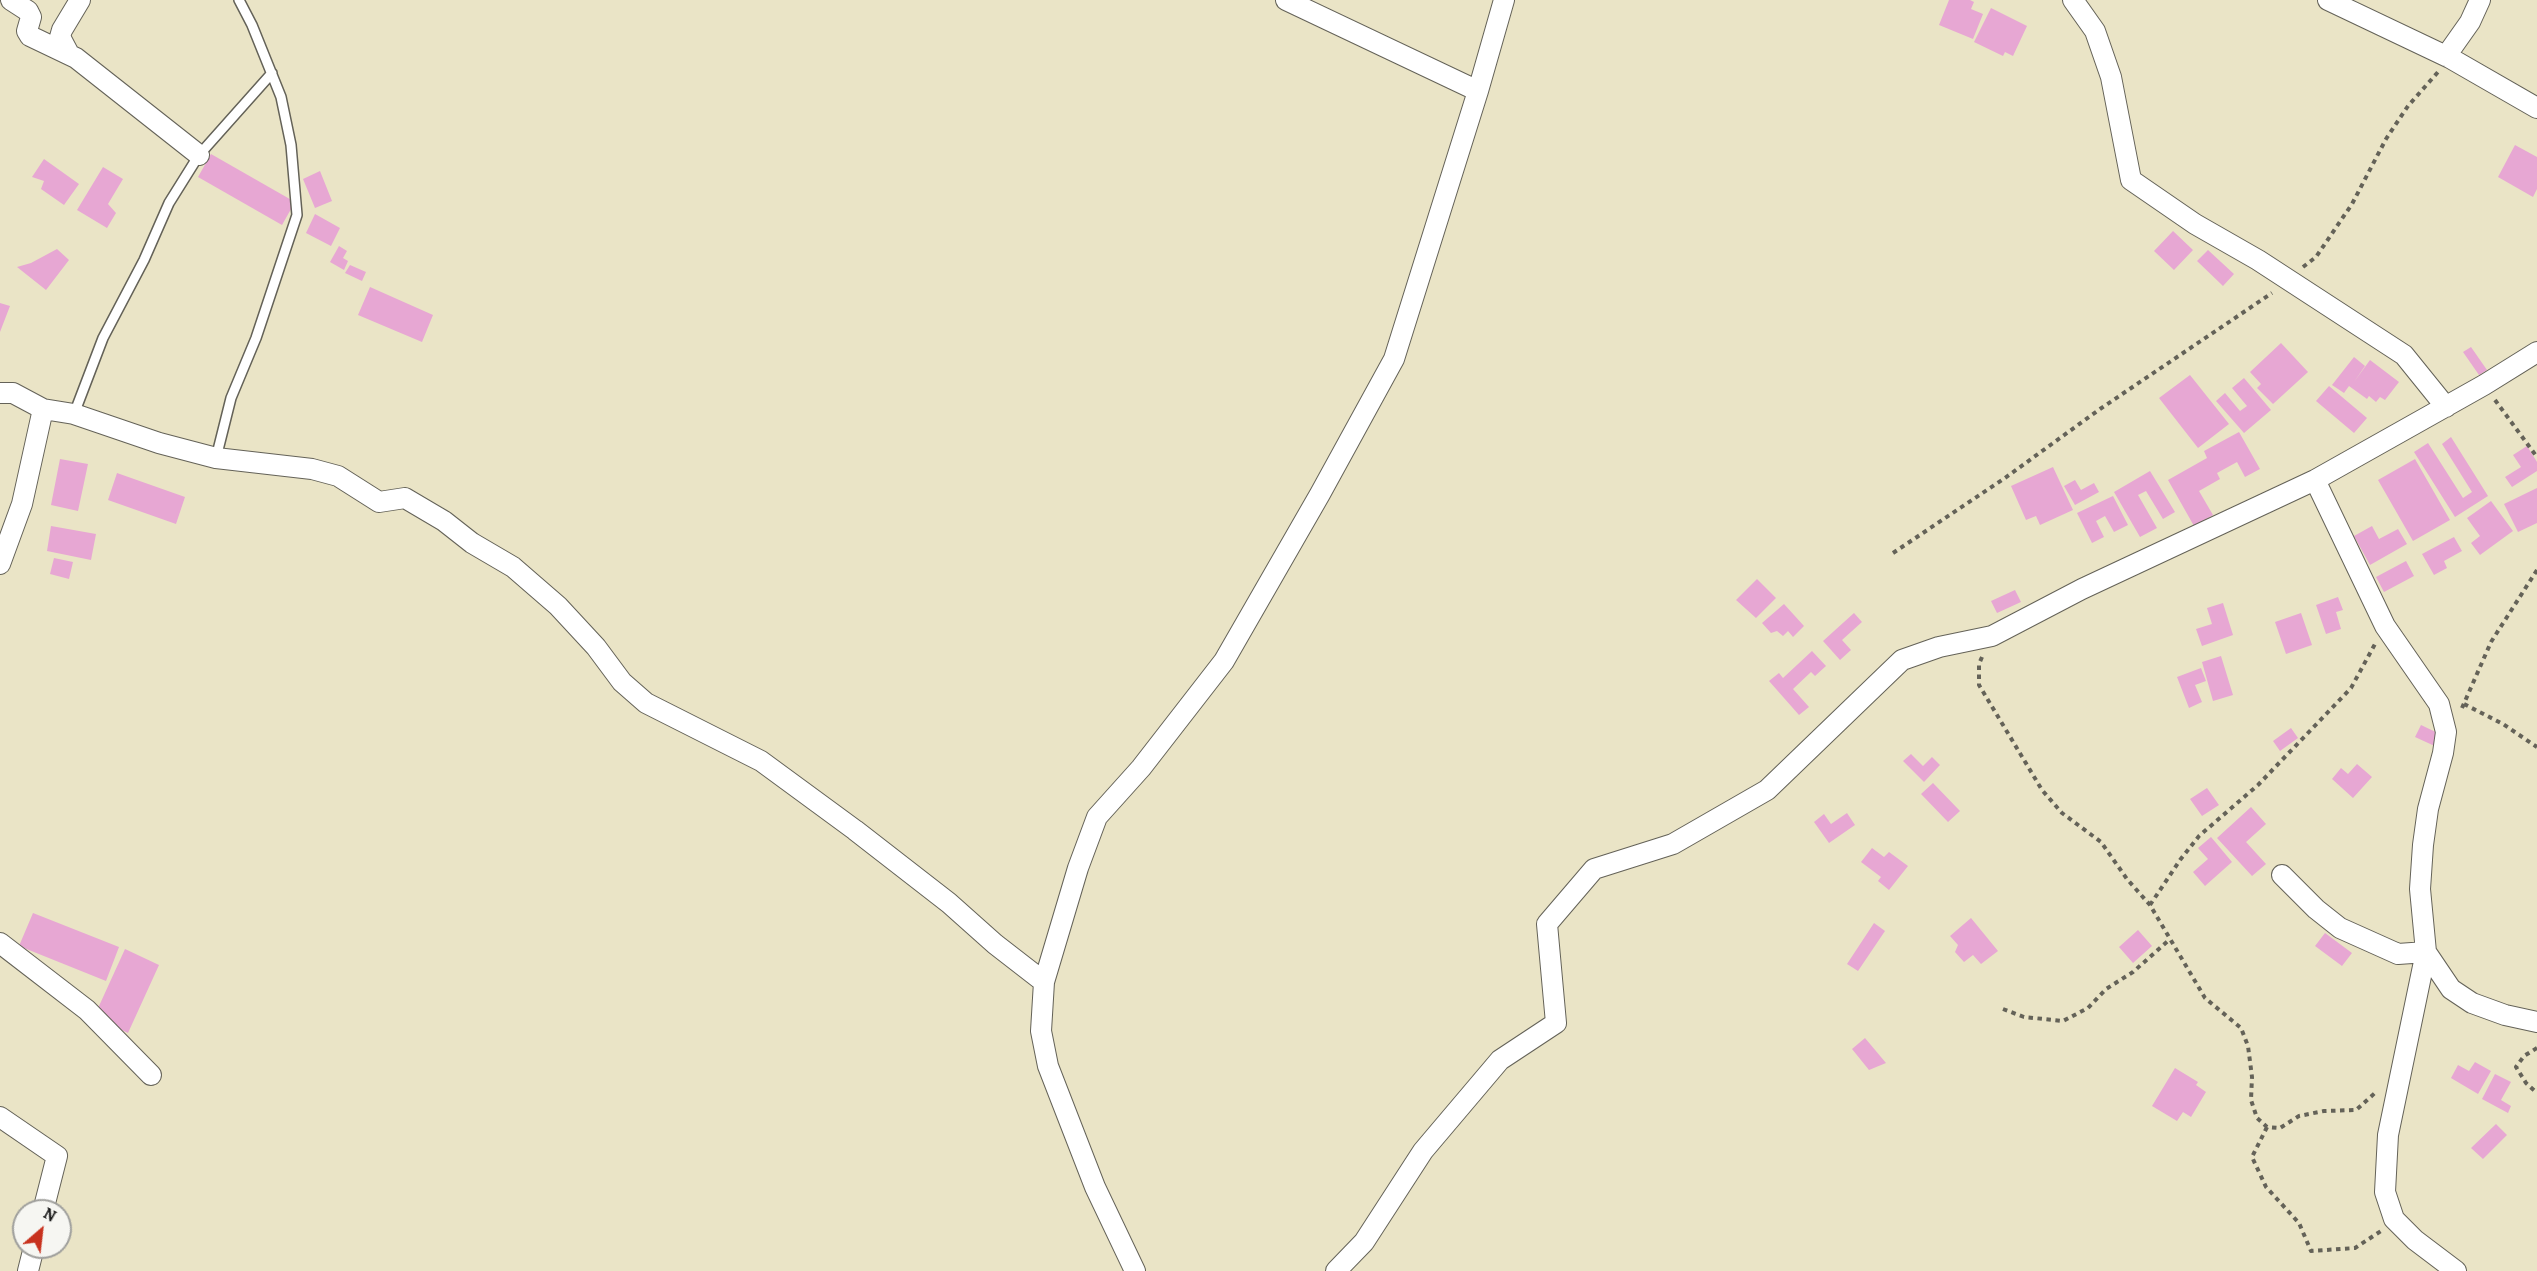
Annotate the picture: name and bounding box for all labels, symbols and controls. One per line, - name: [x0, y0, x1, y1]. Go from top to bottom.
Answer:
- north arrow: [12, 1199, 72, 1259]
- text: N: [39, 1202, 60, 1227]

